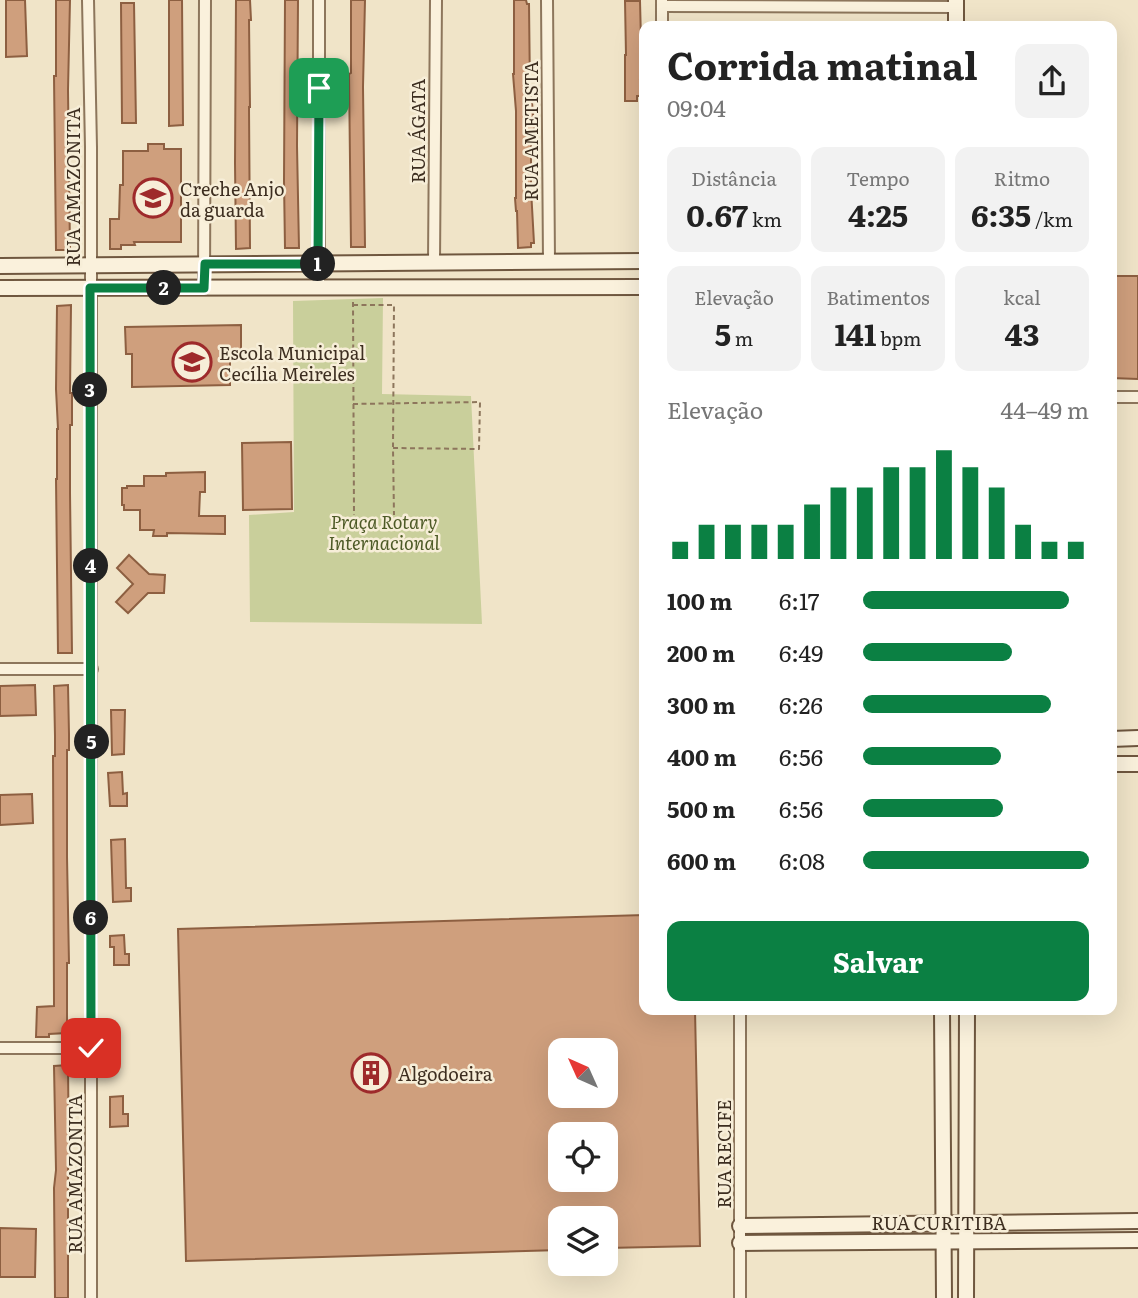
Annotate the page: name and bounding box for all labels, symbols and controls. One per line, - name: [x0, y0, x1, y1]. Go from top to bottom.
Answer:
- text: Corrida matinal: [667, 35, 978, 92]
- button: share: [1015, 44, 1089, 118]
- pin: [289, 58, 349, 118]
- street label: RUA AMETISTA: [517, 61, 544, 201]
- icon: arrive: [300, 69, 338, 107]
- street label: RUA ÁGATA: [404, 79, 431, 183]
- text: 09:04: [667, 90, 726, 124]
- street label: RUA AMAZONITA: [59, 107, 86, 267]
- text: Distância: [691, 164, 777, 192]
- text: Tempo: [846, 164, 910, 192]
- text: Ritmo: [994, 164, 1050, 192]
- place label: Creche Anjo da guarda: [180, 175, 285, 223]
- school or university icon: Creche Anjo da guarda: [132, 177, 174, 219]
- text: 0.67: [686, 192, 748, 236]
- text: 4:25: [848, 192, 908, 236]
- text: 6:35: [971, 192, 1031, 236]
- text: km: [748, 205, 782, 233]
- text: /km: [1031, 205, 1073, 233]
- pin: 1: [300, 246, 336, 282]
- text: 1: [314, 249, 321, 277]
- pin: 2: [146, 270, 182, 306]
- text: 2: [158, 273, 169, 301]
- text: Elevação: [694, 283, 774, 311]
- text: Batimentos: [826, 283, 930, 311]
- text: kcal: [1003, 283, 1041, 311]
- text: 5: [715, 311, 731, 355]
- text: 141: [835, 311, 876, 355]
- text: 43: [1005, 311, 1039, 355]
- text: m: [731, 324, 753, 352]
- text: bpm: [876, 324, 921, 352]
- place label: Escola Municipal Cecília Meireles: [219, 339, 365, 387]
- school or university icon: Escola Municipal Cecília Meireles: [171, 341, 213, 383]
- pin: 3: [72, 372, 108, 408]
- text: 3: [84, 375, 95, 403]
- text: Elevação: [667, 392, 763, 426]
- text: 44–49 m: [1001, 392, 1089, 426]
- park label: Praça Rotary Internacional: [328, 508, 441, 556]
- pin: 4: [74, 548, 108, 584]
- text: 4: [85, 551, 96, 579]
- text: 100 m: [667, 583, 732, 617]
- text: 6:17: [779, 583, 819, 617]
- text: 200 m: [667, 635, 735, 669]
- text: 6:49: [779, 635, 823, 669]
- text: 300 m: [667, 687, 736, 721]
- text: 6:26: [779, 687, 823, 721]
- pin: 5: [74, 724, 110, 760]
- text: 5: [86, 727, 97, 755]
- text: 400 m: [667, 739, 737, 773]
- text: 6:56: [779, 739, 823, 773]
- text: 500 m: [667, 791, 735, 825]
- text: 6:56: [779, 791, 823, 825]
- text: 600 m: [667, 843, 736, 877]
- text: 6:08: [779, 843, 825, 877]
- pin: 6: [74, 900, 108, 936]
- text: 6: [85, 903, 96, 931]
- button: Salvar: [667, 921, 1089, 1001]
- pin: [61, 1018, 121, 1078]
- icon: check: [72, 1029, 110, 1067]
- north arrow: [548, 1038, 618, 1108]
- map controls: [548, 1038, 618, 1276]
- building icon: Algodoeira: [350, 1052, 392, 1094]
- place label: Algodoeira: [398, 1060, 493, 1087]
- street label: RUA AMAZONITA: [61, 1094, 88, 1254]
- street label: RUA RECIFE: [710, 1099, 737, 1209]
- button: locate: [548, 1122, 618, 1192]
- button: layers: [548, 1206, 618, 1276]
- street label: RUA CURITIBA: [871, 1209, 1007, 1236]

